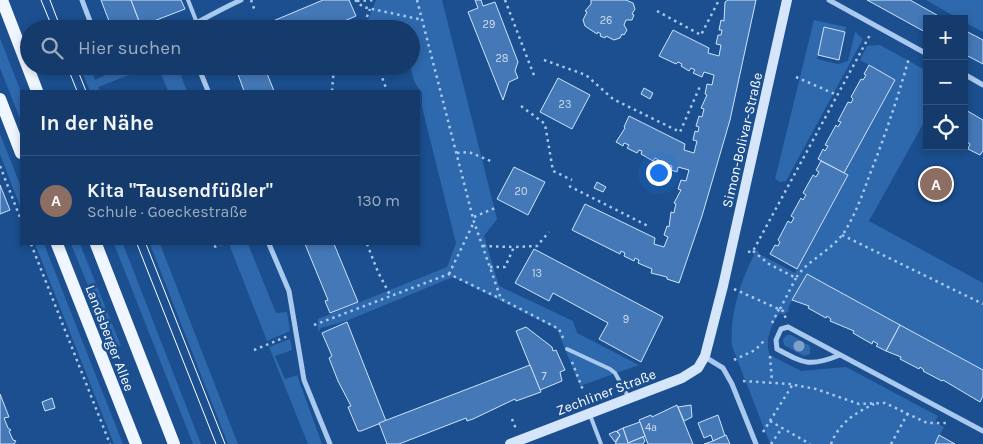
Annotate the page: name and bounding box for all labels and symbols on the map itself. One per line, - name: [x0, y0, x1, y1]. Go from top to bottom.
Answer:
- house number: 26: [600, 14, 612, 27]
- house number: 29: [483, 18, 495, 31]
- house number: 28: [495, 52, 509, 65]
- street label: Simon-Bolivar-Straße: [719, 71, 766, 209]
- house number: 23: [559, 98, 571, 111]
- your location: [646, 160, 672, 186]
- pin: A: [920, 165, 952, 203]
- house number: 20: [515, 185, 527, 198]
- house number: 13: [532, 267, 542, 280]
- street label: Landsberger Allee: [81, 283, 138, 394]
- house number: 9: [623, 313, 629, 326]
- street label: Zechliner Straße: [554, 366, 658, 419]
- house number: 7: [541, 370, 547, 383]
- house number: 4a: [645, 421, 657, 434]

